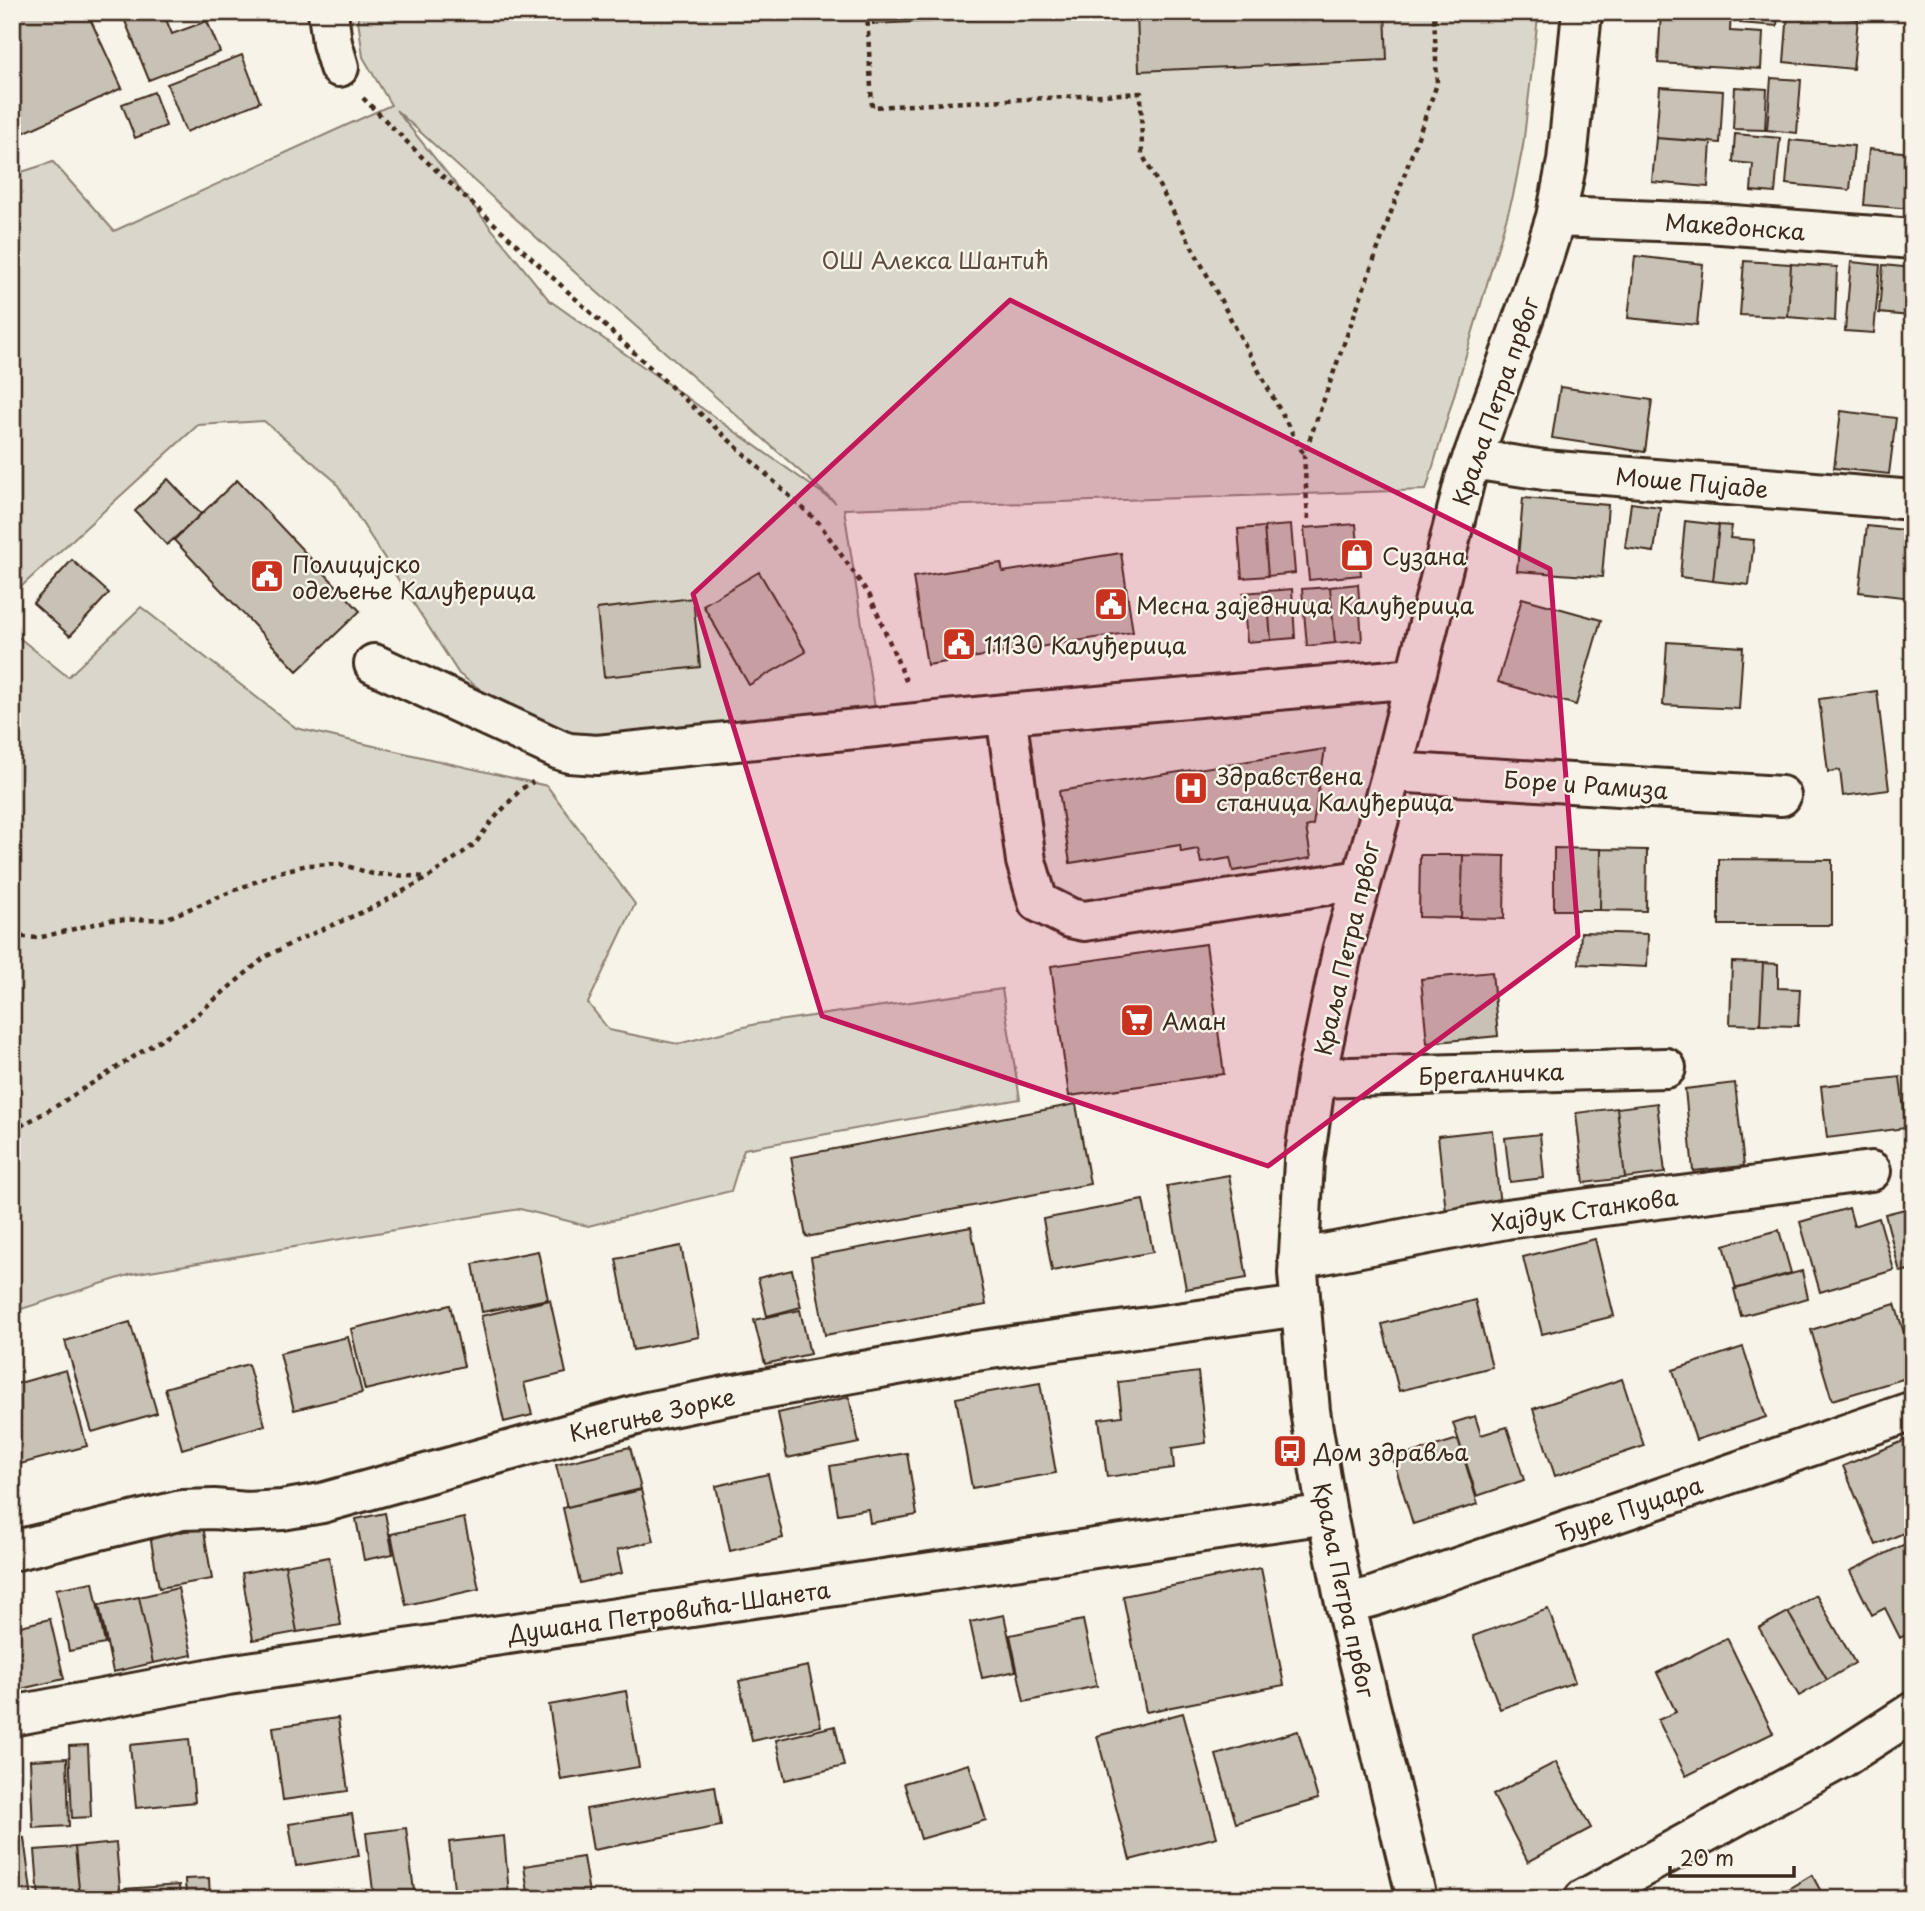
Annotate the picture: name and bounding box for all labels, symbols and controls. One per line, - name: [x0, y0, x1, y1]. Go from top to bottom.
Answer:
- street label: Македонска: [1664, 204, 1807, 248]
- park label: ОШ Алекса Шантић: [821, 242, 1049, 277]
- street label: Краља Петра првог: [1443, 291, 1547, 510]
- street label: Моше Пијаде: [1614, 458, 1770, 506]
- shop icon: Сузана: [1338, 536, 1376, 574]
- place label: Сузана: [1382, 538, 1467, 573]
- place label: Полицијско одељење Калуђерица: [292, 546, 536, 607]
- public building icon: Полицијско одељење Калуђерица: [248, 557, 286, 595]
- public building icon: Месна заједница Калуђерица: [1092, 585, 1130, 623]
- place label: Месна заједница Калуђерица: [1136, 587, 1475, 622]
- public building icon: 11130 Калуђерица: [940, 625, 978, 663]
- place label: 11130 Калуђерица: [984, 627, 1187, 662]
- place label: Здравствена станица Калуђерица: [1215, 758, 1454, 819]
- street label: Боре и Рамиза: [1503, 761, 1670, 807]
- hospital icon: Здравствена станица Калуђерица: [1172, 769, 1210, 807]
- street label: Краља Петра првог: [1304, 837, 1388, 1059]
- supermarket icon: Аман: [1118, 1001, 1156, 1039]
- place label: Аман: [1162, 1003, 1227, 1038]
- street label: Брегалничка: [1417, 1053, 1565, 1093]
- street label: Хајдук Станкова: [1488, 1178, 1681, 1239]
- street label: Кнегиње Зорке: [566, 1378, 738, 1450]
- bus stop icon: Дом здравља: [1271, 1432, 1309, 1470]
- place label: Дом здравља: [1313, 1434, 1469, 1469]
- street label: Ђуре Пуцара: [1551, 1466, 1708, 1549]
- street label: Краља Петра првог: [1305, 1479, 1385, 1701]
- street label: Душана Петровића-Шанета: [505, 1571, 832, 1651]
- scale bar: [1670, 1834, 1794, 1878]
- text: 20 m: [1680, 1841, 1734, 1873]

